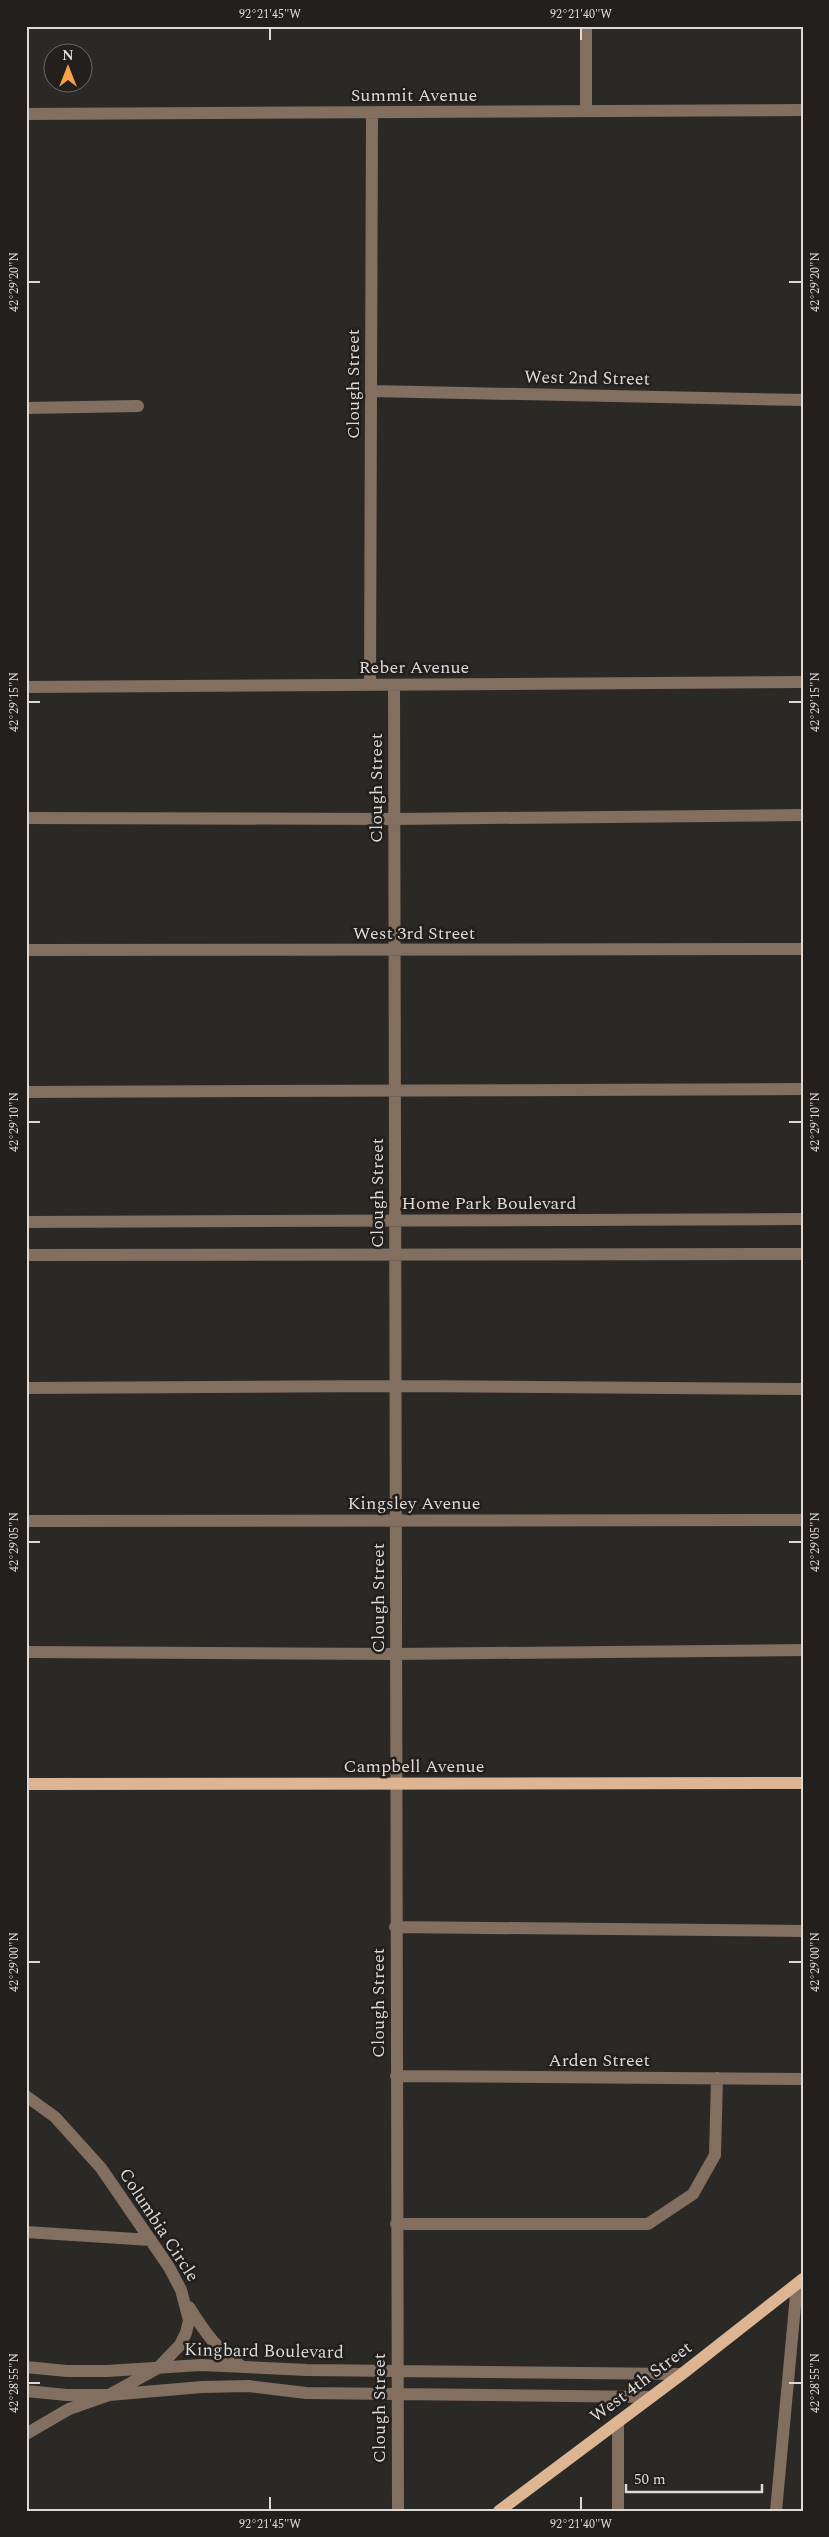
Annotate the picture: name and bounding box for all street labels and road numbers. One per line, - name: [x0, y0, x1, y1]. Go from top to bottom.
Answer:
- street label: Summit Avenue: [351, 82, 477, 109]
- street label: Clough Street: [340, 329, 367, 439]
- street label: West 2nd Street: [524, 363, 650, 393]
- street label: Reber Avenue: [359, 654, 469, 681]
- street label: Clough Street: [363, 733, 390, 843]
- street label: West 3rd Street: [353, 920, 475, 947]
- street label: Clough Street: [364, 1138, 391, 1248]
- street label: Home Park Boulevard: [401, 1190, 577, 1217]
- street label: Kingsley Avenue: [348, 1490, 480, 1517]
- street label: Clough Street: [365, 1543, 392, 1653]
- street label: Campbell Avenue: [344, 1753, 484, 1780]
- street label: Clough Street: [365, 1948, 392, 2058]
- street label: Arden Street: [548, 2047, 650, 2074]
- street label: Columbia Circle: [112, 2163, 206, 2287]
- street label: West 4th Street: [584, 2334, 698, 2430]
- street label: Kingbard Boulevard: [184, 2336, 344, 2366]
- street label: Clough Street: [366, 2353, 393, 2463]

